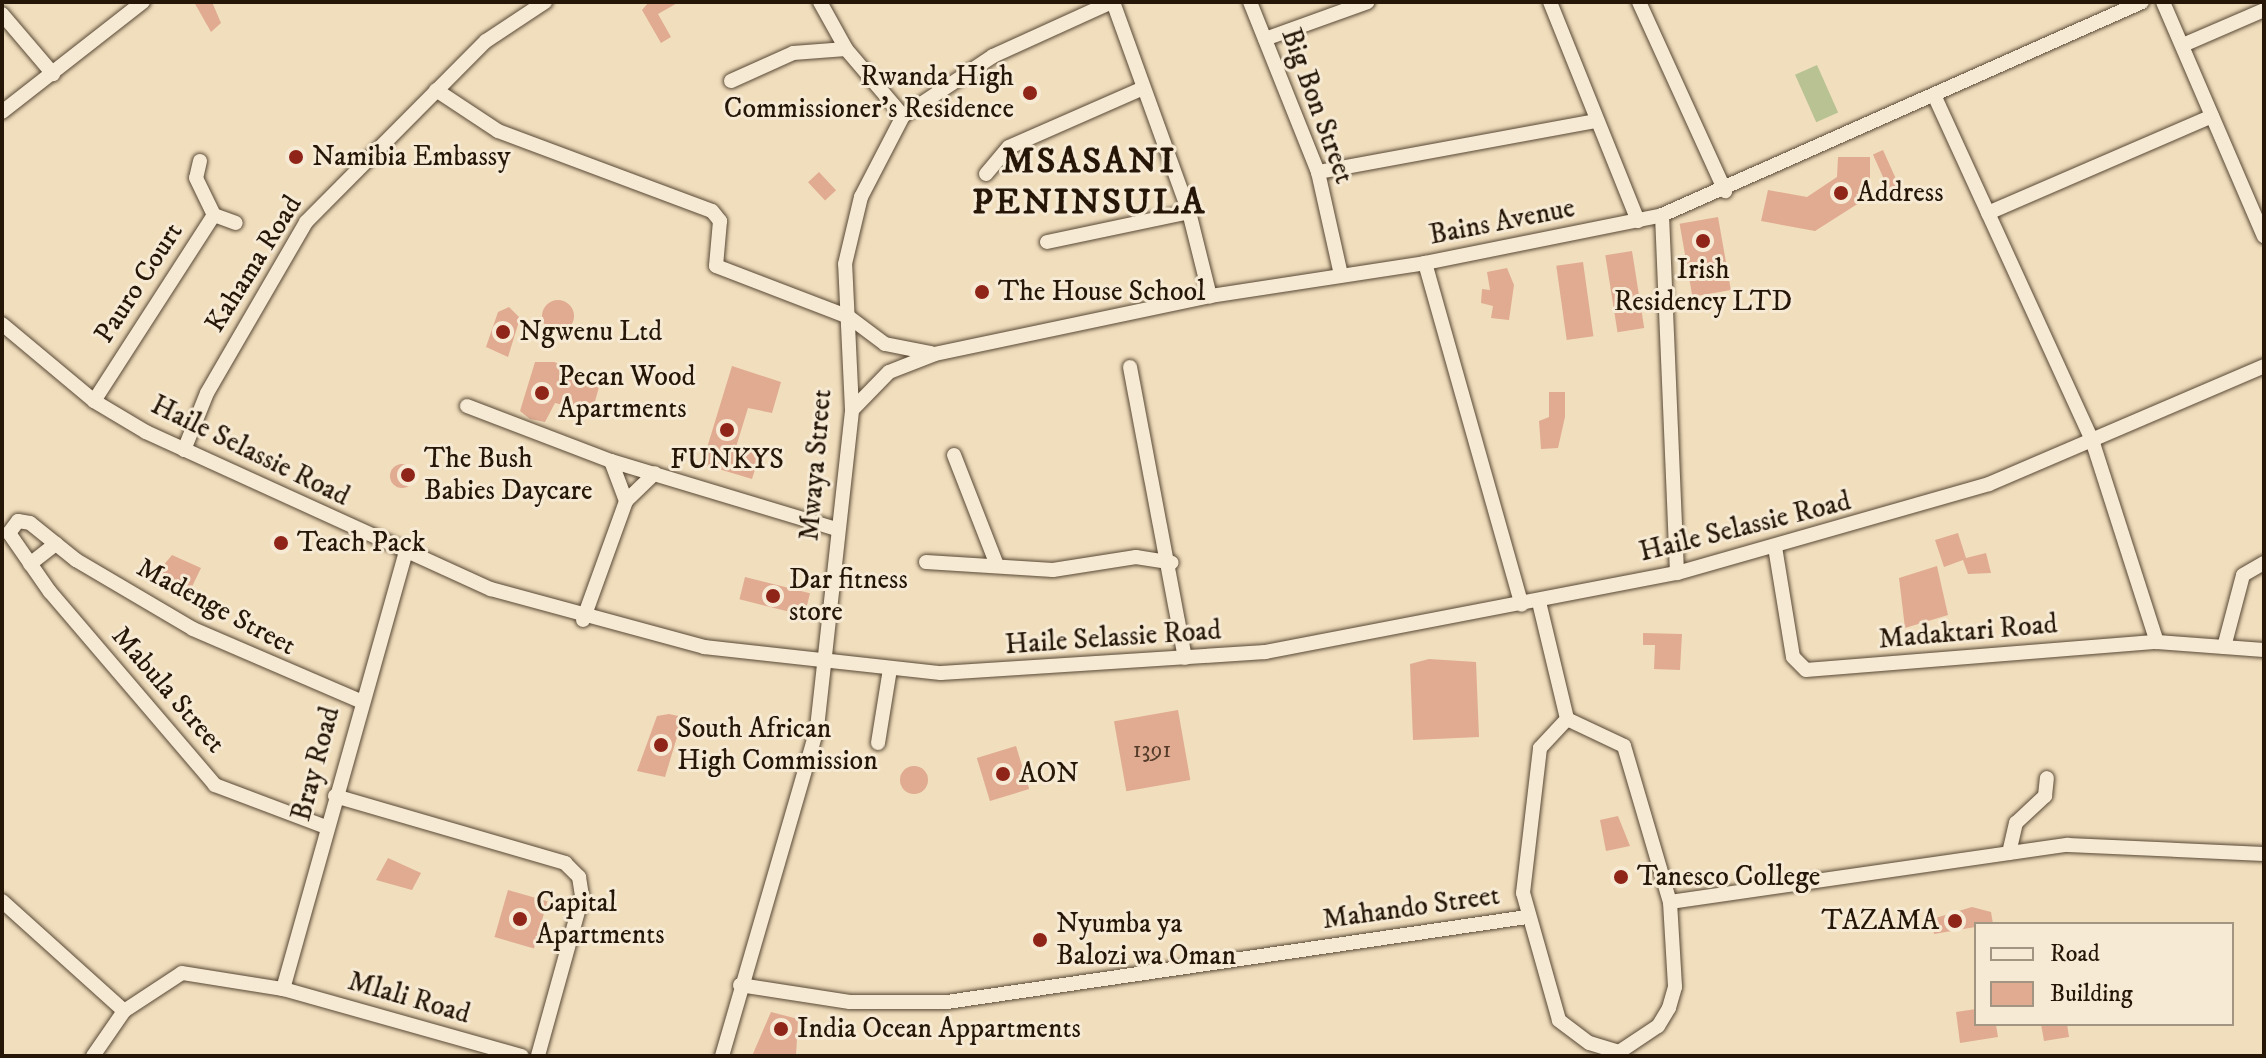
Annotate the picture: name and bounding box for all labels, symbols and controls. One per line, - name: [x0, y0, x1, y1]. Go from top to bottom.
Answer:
- street label: Big Bon Street: [1273, 24, 1361, 188]
- place label: Rwanda High Commissioner's Residence: [724, 60, 1014, 126]
- marker: Rwanda High Commissioner's Residence: [1021, 84, 1039, 102]
- district label: MSASANI PENINSULA: [972, 139, 1206, 224]
- place label: Namibia Embassy: [312, 140, 510, 174]
- marker: Namibia Embassy: [287, 148, 305, 166]
- place label: Address: [1857, 176, 1943, 210]
- marker: Address: [1832, 184, 1850, 202]
- street label: Kahama Road: [199, 189, 309, 339]
- street label: Bains Avenue: [1426, 191, 1578, 253]
- street label: Pauro Court: [88, 216, 190, 350]
- marker: Irish Residency LTD: [1694, 232, 1712, 250]
- place label: Irish Residency LTD: [1614, 253, 1792, 319]
- place label: The House School: [998, 275, 1205, 309]
- marker: The House School: [973, 283, 991, 301]
- place label: Ngwenu Ltd: [519, 315, 662, 349]
- marker: Ngwenu Ltd: [494, 323, 512, 341]
- place label: Pecan Wood Apartments: [558, 360, 696, 426]
- marker: Pecan Wood Apartments: [533, 384, 551, 402]
- street label: Haile Selassie Road: [145, 388, 355, 514]
- street label: Mwaya Street: [793, 388, 839, 542]
- marker: FUNKYS: [718, 421, 736, 439]
- place label: The Bush Babies Daycare: [424, 442, 593, 508]
- place label: FUNKYS: [670, 443, 784, 477]
- marker: The Bush Babies Daycare: [399, 466, 417, 484]
- street label: Haile Selassie Road: [1636, 484, 1854, 570]
- place label: Teach Pack: [297, 526, 426, 560]
- marker: Teach Pack: [272, 534, 290, 552]
- street label: Madenge Street: [131, 551, 301, 663]
- place label: Dar fitness store: [789, 563, 908, 629]
- marker: Dar fitness store: [764, 587, 782, 605]
- street label: Madaktari Road: [1877, 607, 2059, 657]
- street label: Haile Selassie Road: [1004, 614, 1222, 662]
- street label: Mabula Street: [104, 620, 232, 760]
- street label: Bray Road: [285, 703, 347, 825]
- place label: South African High Commission: [677, 712, 878, 778]
- marker: South African High Commission: [652, 736, 670, 754]
- house number: 1391: [1133, 737, 1171, 765]
- place label: AON: [1019, 757, 1079, 791]
- marker: AON: [994, 765, 1012, 783]
- place label: Tanesco College: [1637, 860, 1820, 894]
- marker: Tanesco College: [1612, 868, 1630, 886]
- street label: Mahando Street: [1320, 879, 1502, 937]
- place label: Capital Apartments: [536, 886, 665, 952]
- place label: TAZAMA: [1821, 904, 1939, 938]
- place label: Nyumba ya Balozi wa Oman: [1056, 907, 1236, 973]
- marker: Capital Apartments: [511, 910, 529, 928]
- marker: TAZAMA: [1946, 912, 1964, 930]
- legend: [1974, 922, 2234, 1026]
- marker: Nyumba ya Balozi wa Oman: [1031, 931, 1049, 949]
- text: Road: [2050, 939, 2100, 969]
- street label: Mlali Road: [344, 965, 474, 1031]
- text: Building: [2050, 979, 2133, 1009]
- place label: India Ocean Appartments: [797, 1012, 1081, 1046]
- marker: India Ocean Appartments: [772, 1020, 790, 1038]

